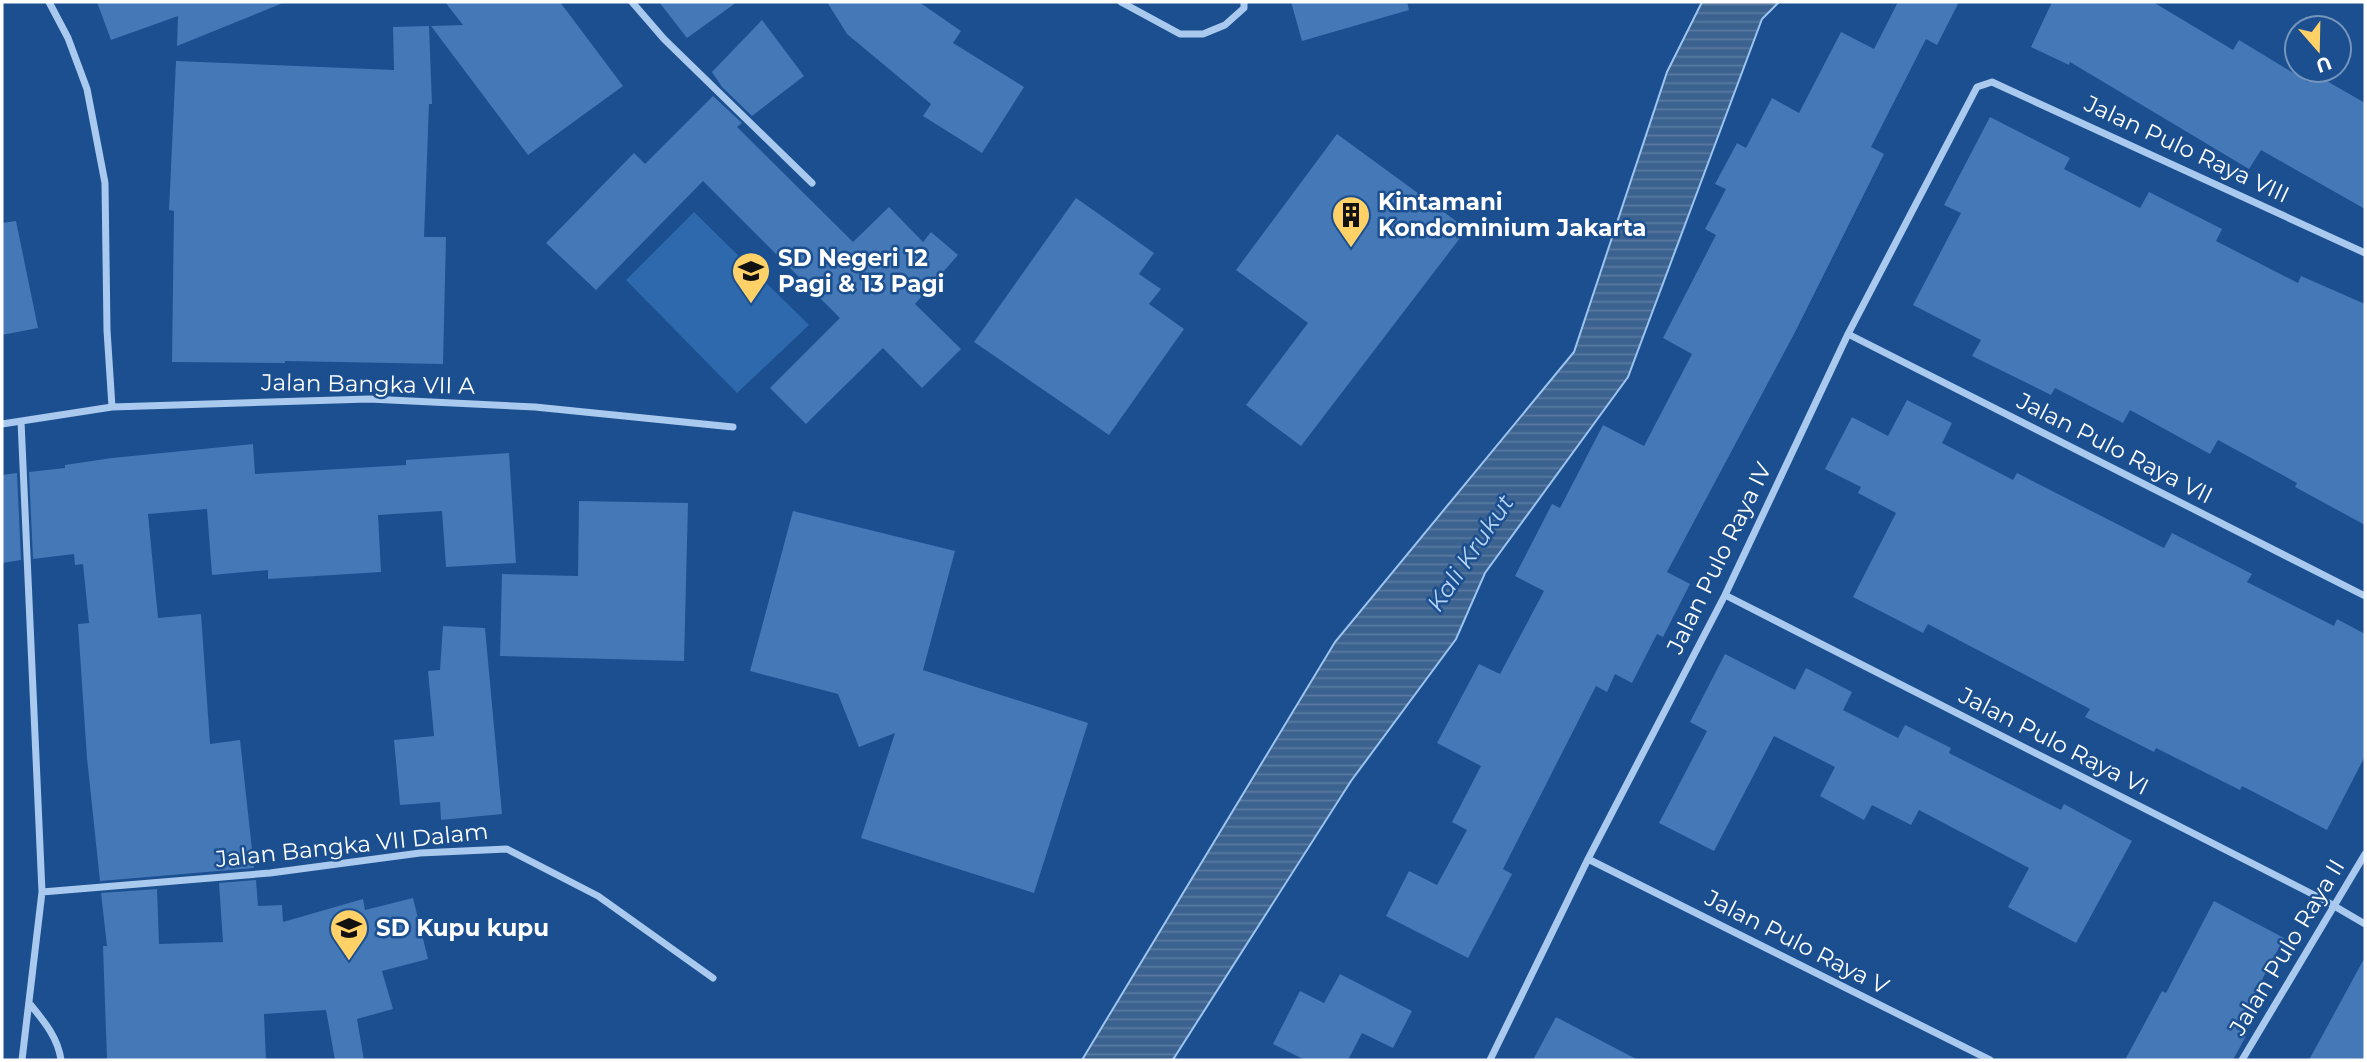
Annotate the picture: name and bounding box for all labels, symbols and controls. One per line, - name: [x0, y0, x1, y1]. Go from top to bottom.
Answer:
- north arrow: [2283, 14, 2353, 84]
- text: U: [2313, 51, 2335, 78]
- street label: Jalan Pulo Raya VIII: [2079, 89, 2294, 209]
- place label: Kintamani Kondominium Jakarta: [1378, 188, 1647, 242]
- building icon: Kintamani Kondominium Jakarta: [1330, 194, 1372, 249]
- place label: SD Negeri 12 Pagi & 13 Pagi: [778, 244, 945, 298]
- school or university icon: SD Negeri 12 Pagi & 13 Pagi: [730, 250, 772, 305]
- street label: Jalan Bangka VII A: [260, 368, 476, 400]
- street label: Jalan Pulo Raya VII: [2012, 386, 2218, 509]
- street label: Jalan Pulo Raya IV: [1660, 457, 1778, 659]
- water label: Kali Krukut: [1420, 489, 1520, 617]
- street label: Jalan Pulo Raya VI: [1954, 681, 2153, 801]
- street label: Jalan Bangka VII Dalam: [213, 817, 490, 873]
- street label: Jalan Pulo Raya II: [2223, 854, 2351, 1041]
- street label: Jalan Pulo Raya V: [1700, 883, 1894, 1001]
- school or university icon: SD Kupu kupu: [328, 907, 370, 962]
- place label: SD Kupu kupu: [376, 914, 549, 942]

